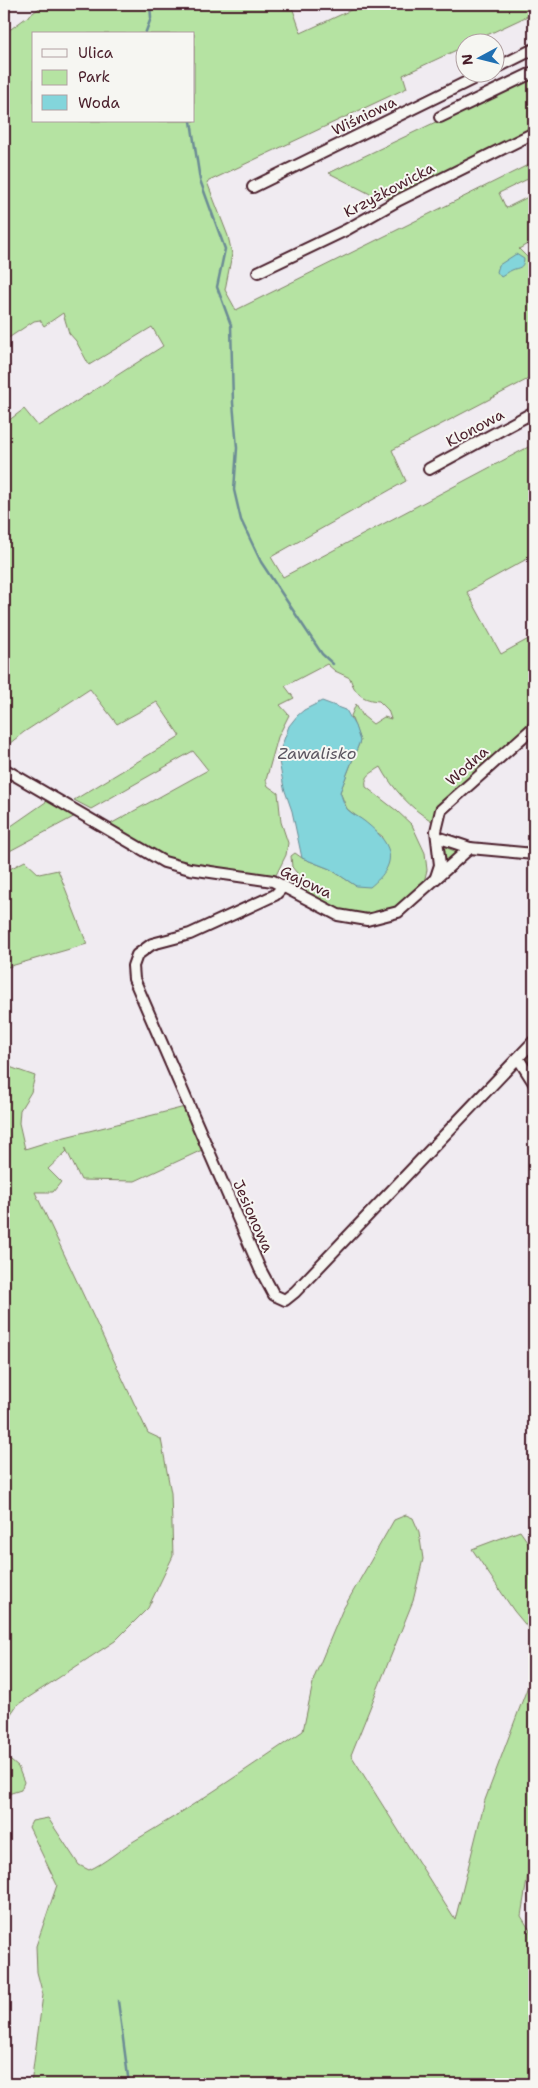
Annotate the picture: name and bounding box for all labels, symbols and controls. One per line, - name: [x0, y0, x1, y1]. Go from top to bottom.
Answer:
- legend: [32, 32, 195, 122]
- north arrow: [456, 32, 506, 82]
- text: Ulica: [78, 43, 114, 63]
- text: N: [457, 53, 477, 66]
- text: Park: [78, 67, 110, 87]
- street label: Wiśniowa: [328, 91, 400, 140]
- text: Woda: [78, 93, 120, 113]
- street label: Krzyżkowicka: [340, 157, 438, 222]
- street label: Klonowa: [443, 404, 508, 452]
- street label: Wodna: [441, 741, 493, 790]
- water label: Zawalisko: [278, 743, 357, 764]
- street label: Gajowa: [277, 861, 336, 903]
- street label: Jesionowa: [228, 1177, 278, 1256]

